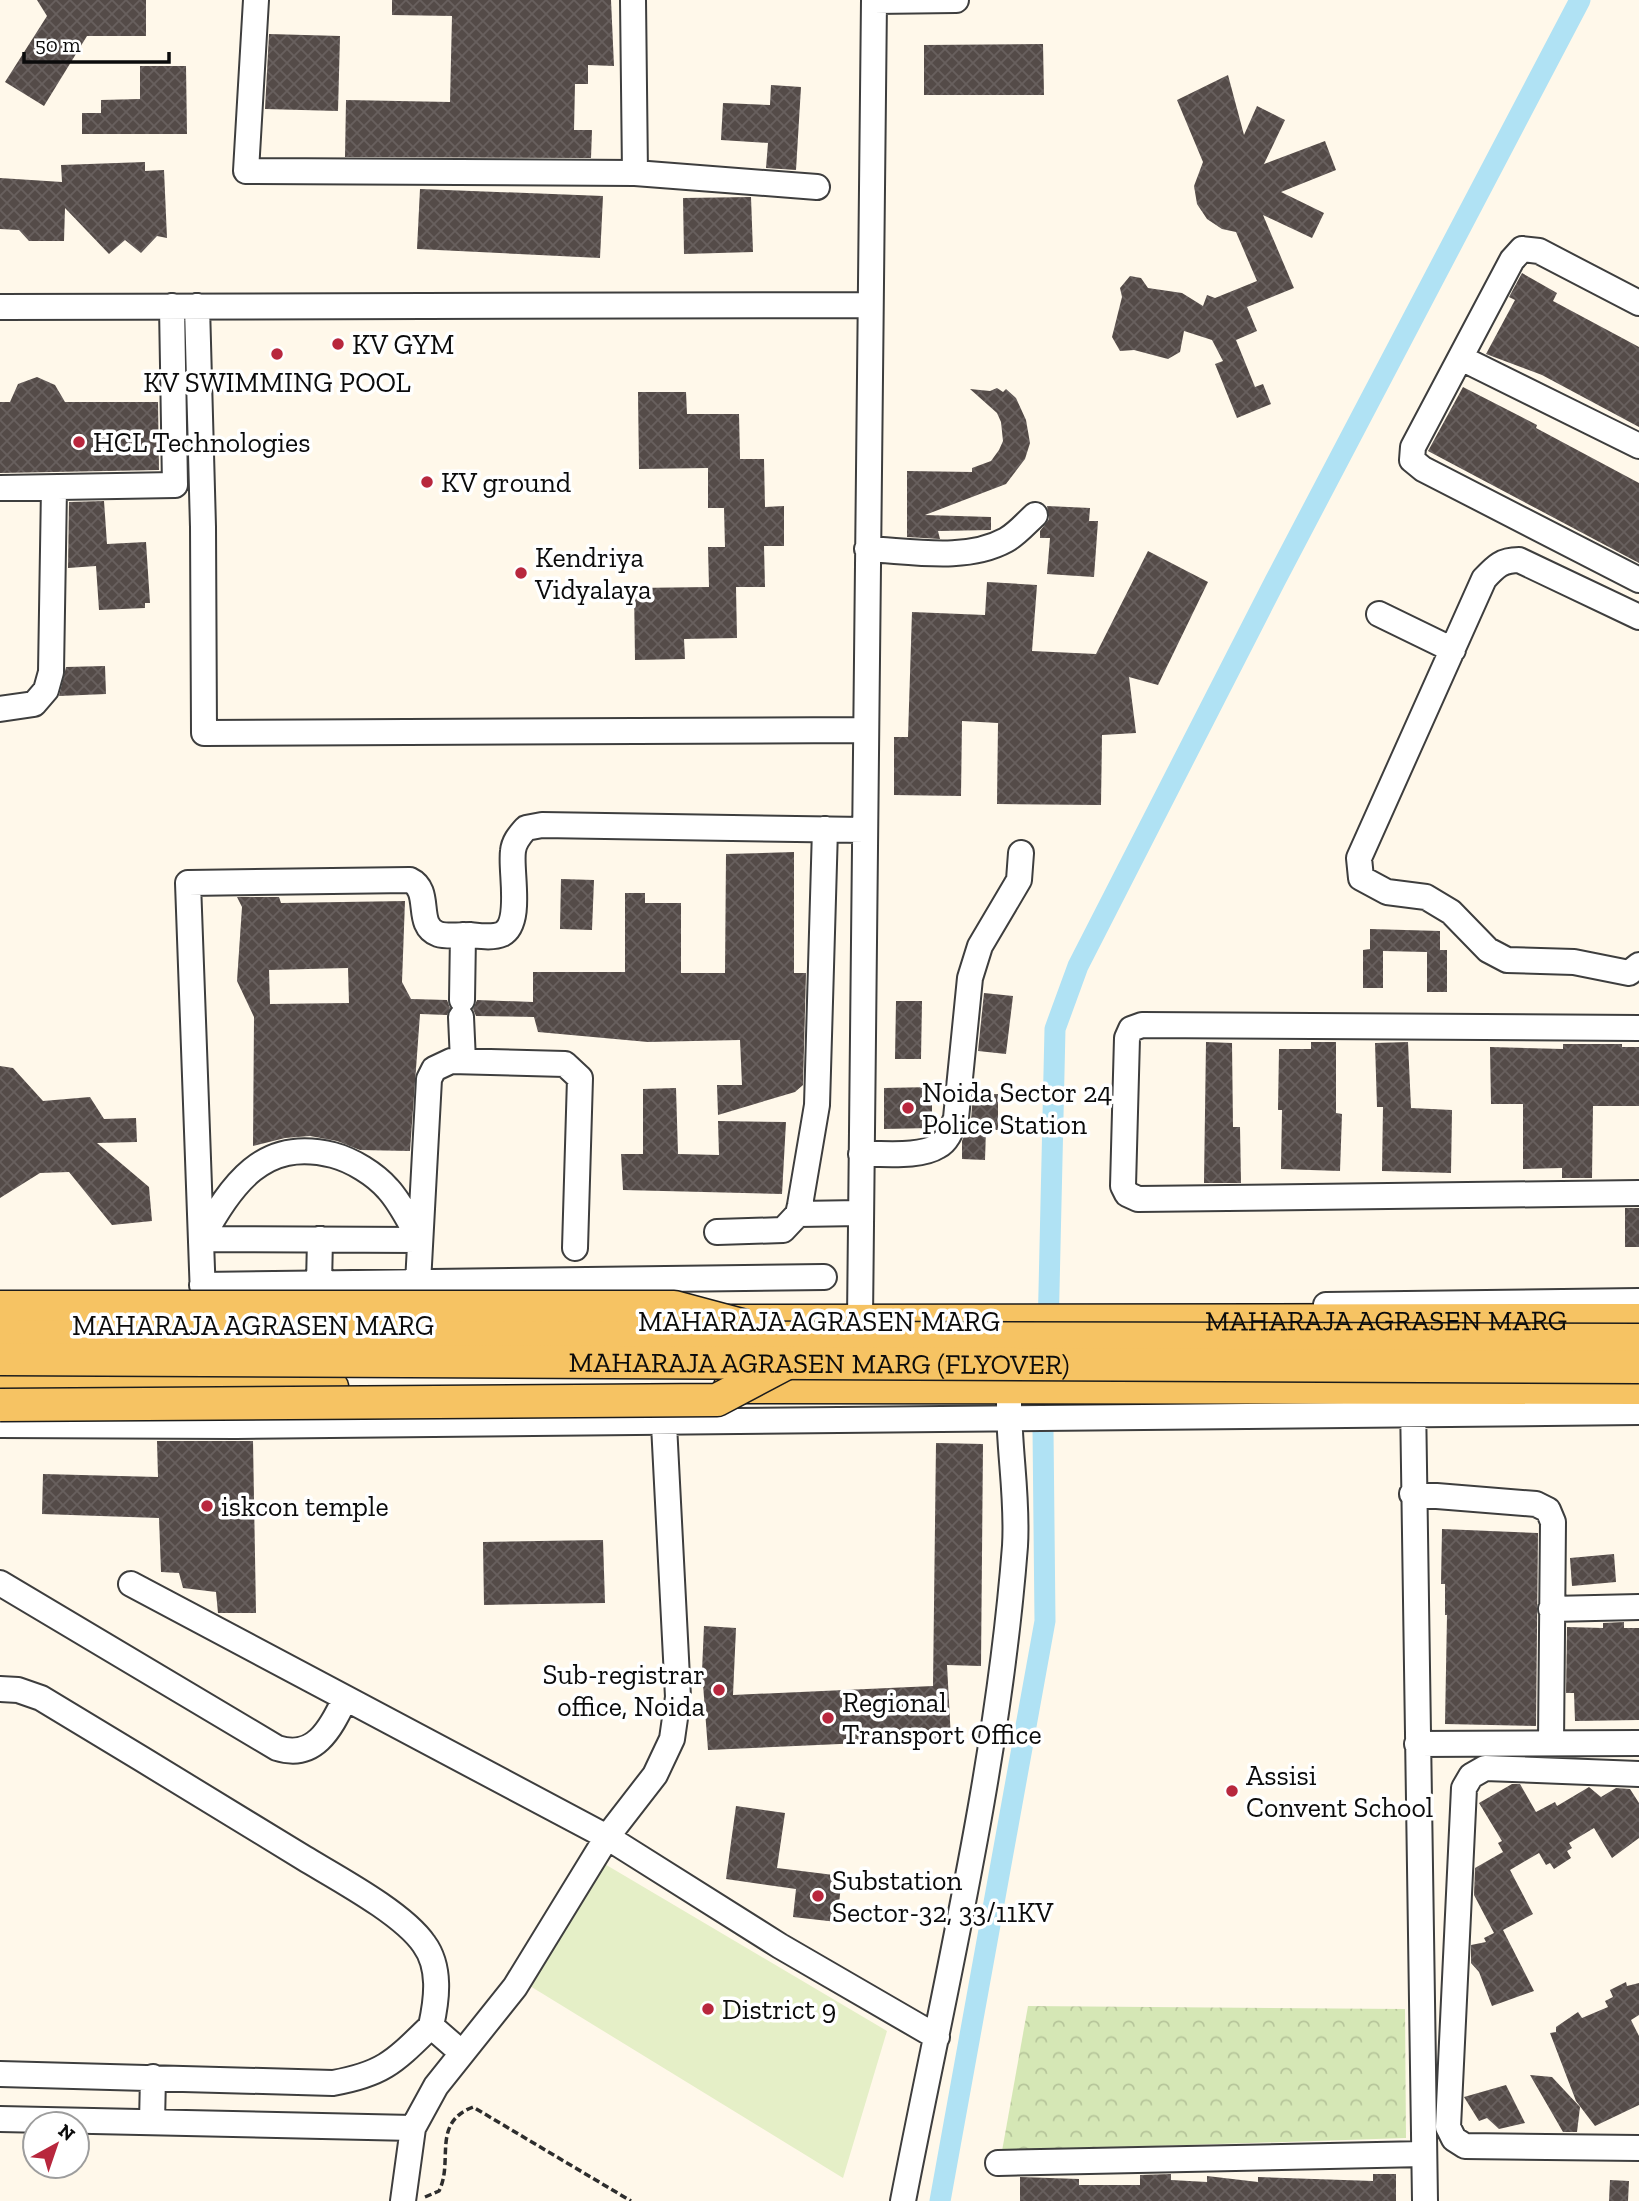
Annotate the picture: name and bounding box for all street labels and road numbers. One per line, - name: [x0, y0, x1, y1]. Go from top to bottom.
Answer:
- street label: MAHARAJA AGRASEN MARG: [1205, 1304, 1567, 1337]
- street label: MAHARAJA AGRASEN MARG: [638, 1305, 1000, 1338]
- street label: MAHARAJA AGRASEN MARG: [72, 1309, 434, 1342]
- street label: MAHARAJA AGRASEN MARG (FLYOVER): [568, 1346, 1069, 1381]

